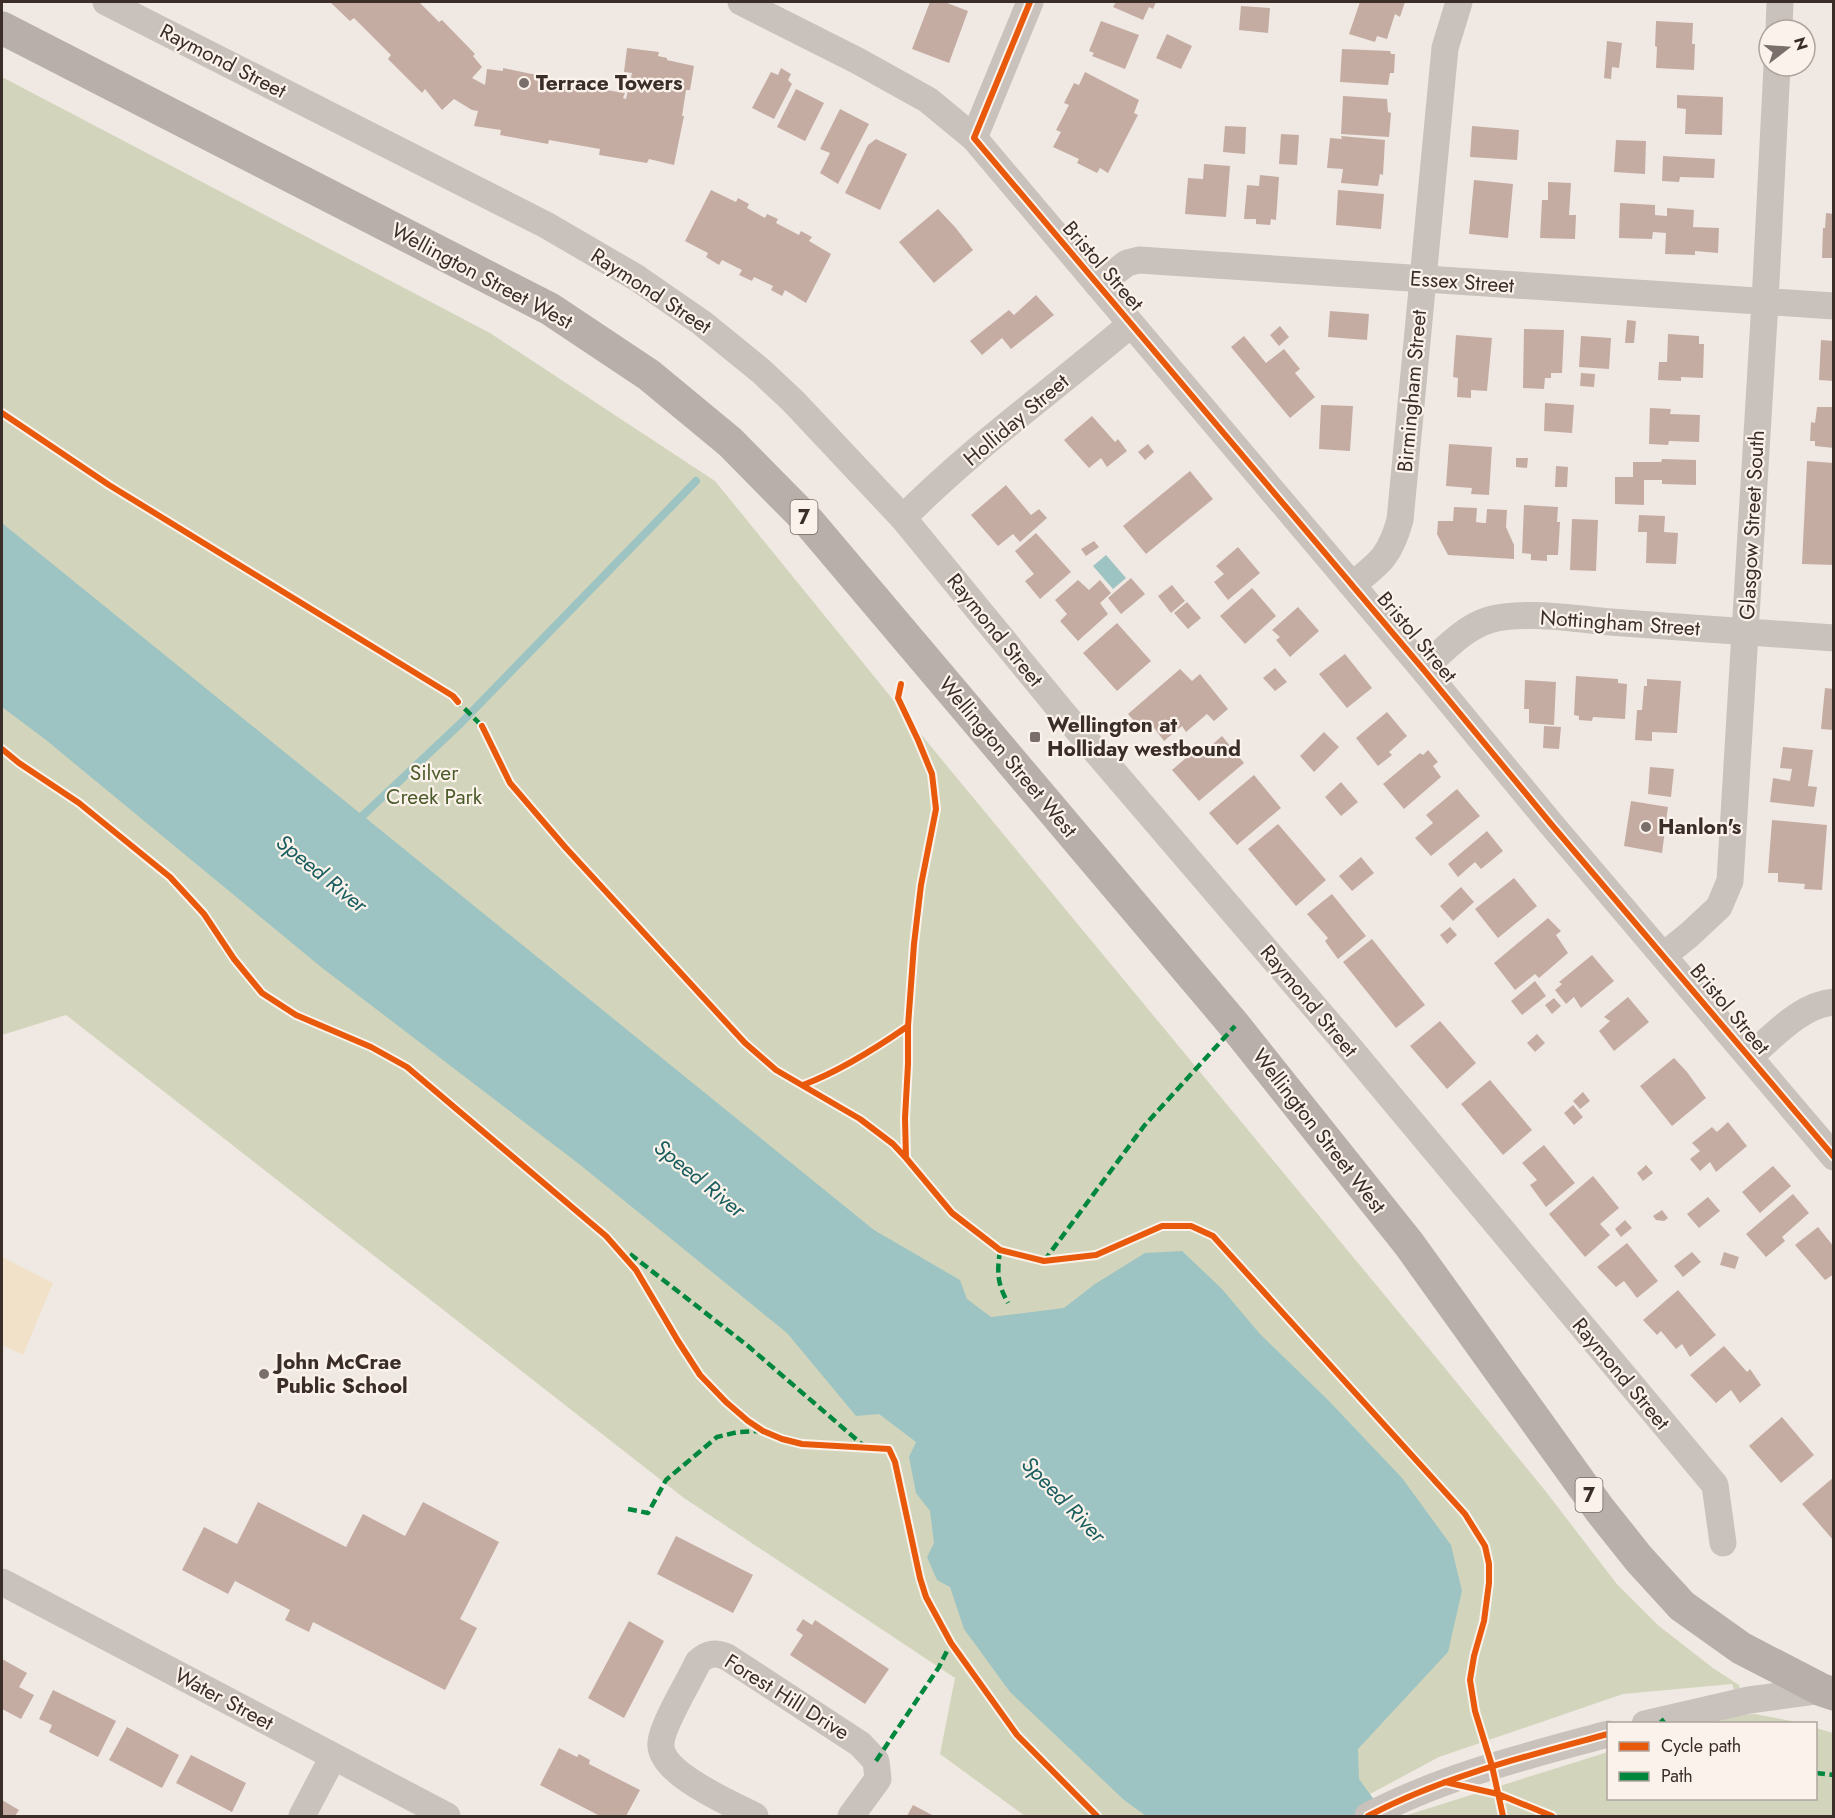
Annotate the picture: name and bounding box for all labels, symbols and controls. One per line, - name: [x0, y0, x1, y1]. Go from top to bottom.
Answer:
- street label: Raymond Street: [155, 16, 291, 106]
- north arrow: [1757, 18, 1817, 78]
- text: N: [1788, 34, 1814, 53]
- place label: Terrace Towers: [536, 68, 683, 98]
- marker: Terrace Towers: [517, 76, 531, 90]
- street label: Bristol Street: [1055, 214, 1151, 318]
- street label: Wellington Street West: [386, 215, 578, 337]
- street label: Raymond Street: [585, 241, 717, 341]
- street label: Essex Street: [1409, 263, 1515, 301]
- street label: Birmingham Street: [1390, 308, 1434, 474]
- street label: Holliday Street: [957, 367, 1075, 473]
- street label: Glasgow Street South: [1732, 429, 1772, 621]
- road number: 7: [790, 500, 818, 534]
- street label: Raymond Street: [940, 567, 1050, 693]
- street label: Bristol Street: [1370, 585, 1464, 689]
- street label: Nottingham Street: [1539, 602, 1701, 644]
- street label: Wellington Street West: [932, 670, 1084, 844]
- place label: Wellington at Holliday westbound: [1047, 710, 1241, 764]
- marker: Wellington at Holliday westbound: [1028, 730, 1042, 744]
- park label: Silver Creek Park: [386, 758, 483, 812]
- place label: Hanlon's: [1658, 812, 1742, 842]
- marker: Hanlon's: [1639, 820, 1653, 834]
- water label: Speed River: [269, 826, 376, 921]
- street label: Raymond Street: [1253, 938, 1365, 1064]
- street label: Bristol Street: [1683, 957, 1777, 1061]
- street label: Wellington Street West: [1245, 1042, 1393, 1220]
- water label: Speed River: [647, 1131, 754, 1226]
- street label: Raymond Street: [1565, 1311, 1677, 1437]
- place label: John McCrae Public School: [272, 1347, 408, 1401]
- marker: John McCrae Public School: [257, 1367, 271, 1381]
- water label: Speed River: [1014, 1448, 1115, 1551]
- road number: 7: [1576, 1478, 1602, 1512]
- street label: Forest Hill Drive: [719, 1647, 855, 1747]
- street label: Water Street: [169, 1660, 279, 1738]
- legend: [1607, 1722, 1817, 1800]
- text: Cycle path: [1661, 1733, 1741, 1759]
- text: Path: [1661, 1763, 1693, 1789]

